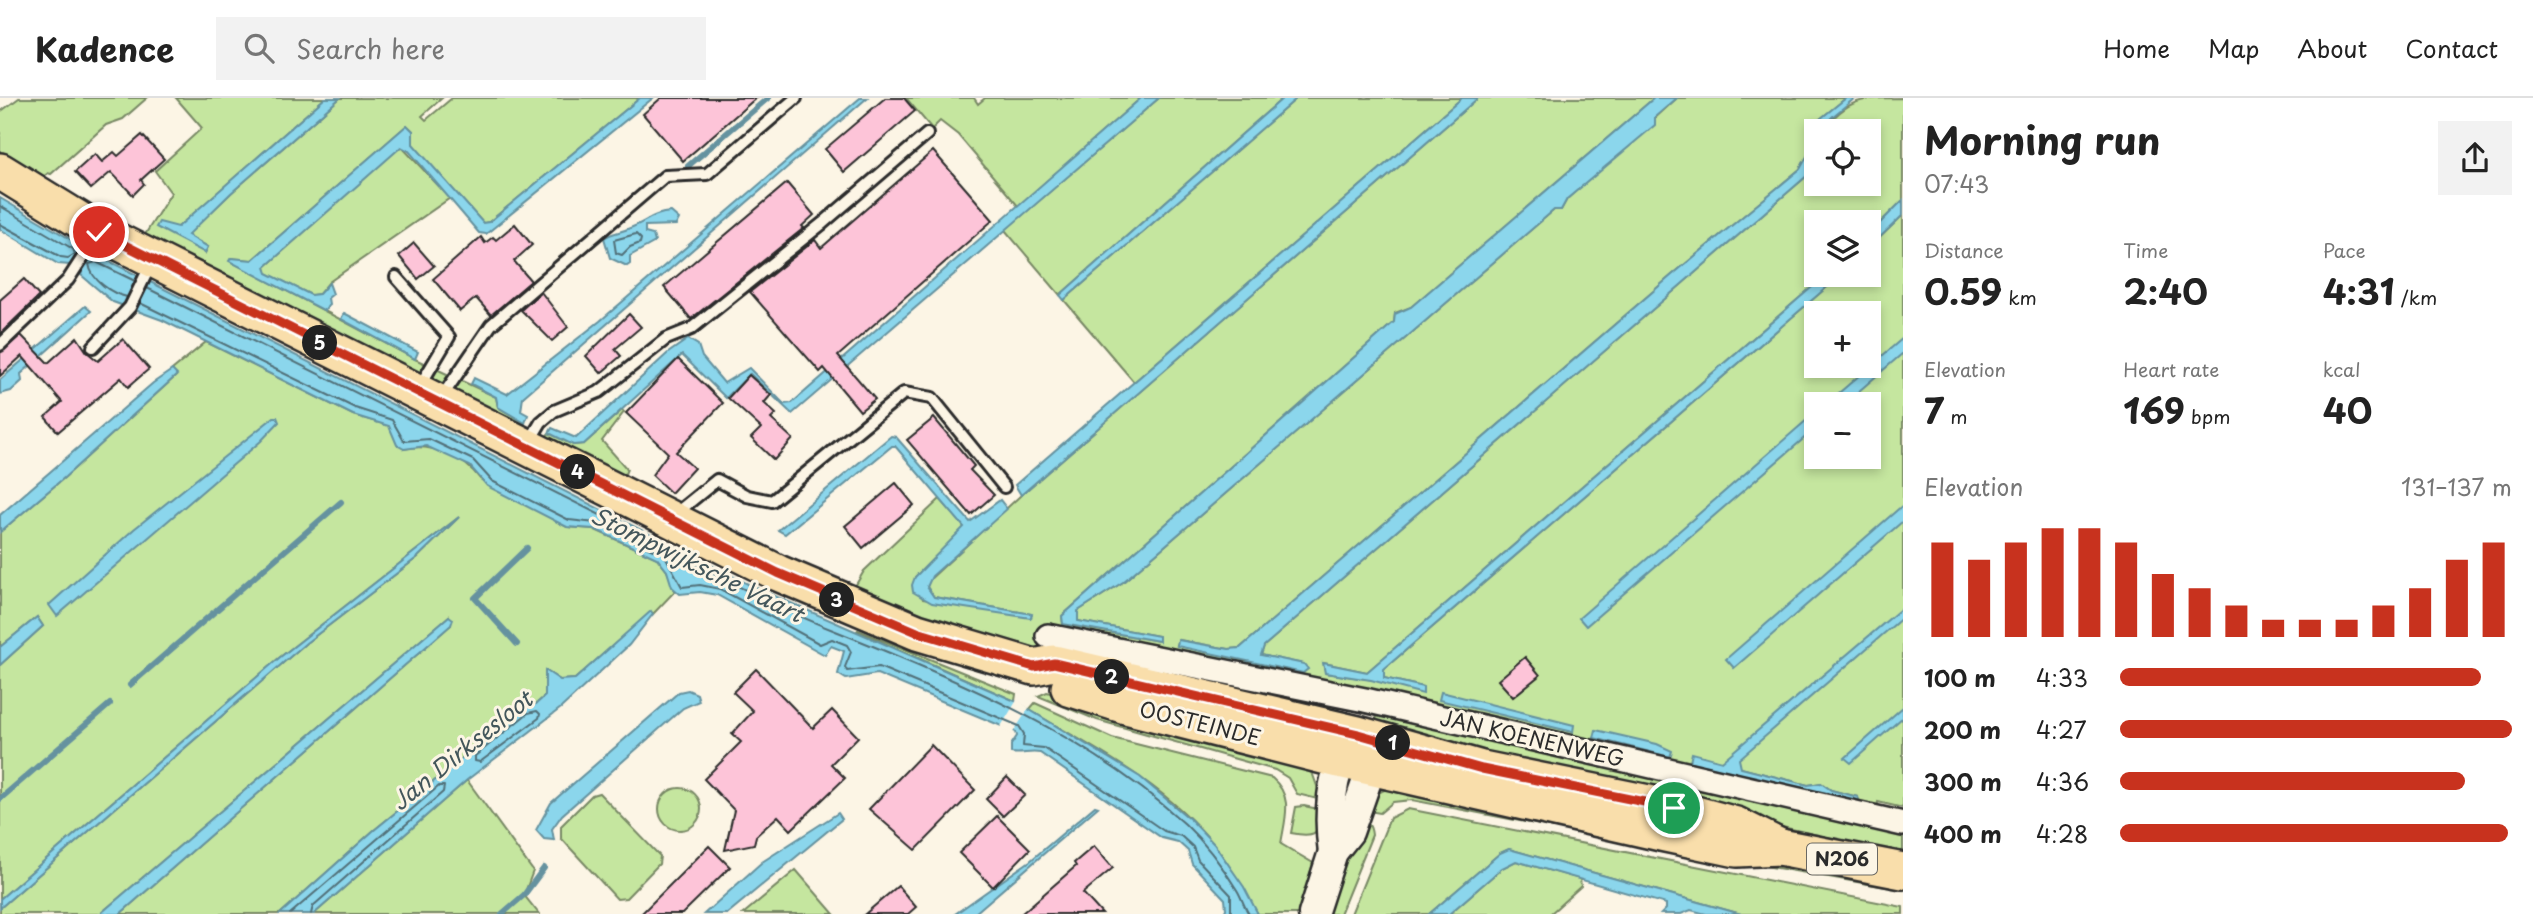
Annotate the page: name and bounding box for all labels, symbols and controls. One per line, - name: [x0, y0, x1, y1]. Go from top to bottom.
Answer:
- search box: [216, 17, 706, 80]
- text: Kadence: [35, 23, 174, 73]
- icon: search: [240, 29, 278, 67]
- text: Search here: [296, 29, 445, 68]
- text: Home: [2103, 30, 2170, 66]
- text: Map: [2208, 30, 2259, 66]
- text: About: [2297, 30, 2367, 66]
- text: Contact: [2405, 30, 2498, 66]
- text: Morning run: [1924, 111, 2160, 168]
- map controls: [1804, 119, 1881, 469]
- button: locate: [1804, 119, 1881, 196]
- button: share: [2438, 121, 2512, 195]
- text: 07:43: [1924, 166, 1989, 201]
- pin: [69, 202, 129, 262]
- button: layers: [1804, 210, 1881, 287]
- icon: check: [80, 213, 118, 251]
- text: Distance: [1924, 236, 2004, 264]
- text: Time: [2123, 236, 2168, 264]
- text: Pace: [2323, 236, 2366, 264]
- text: 0.59: [1924, 264, 2002, 317]
- text: 2:40: [2123, 264, 2208, 317]
- text: 4:31: [2323, 264, 2395, 317]
- text: km: [2002, 283, 2037, 311]
- text: /km: [2395, 283, 2437, 311]
- button: +: [1804, 301, 1881, 378]
- pin: 5: [302, 326, 338, 360]
- text: 5: [313, 328, 326, 356]
- text: Elevation: [1924, 355, 2006, 383]
- text: Heart rate: [2123, 355, 2219, 383]
- text: kcal: [2323, 355, 2361, 383]
- text: 7: [1924, 383, 1944, 436]
- text: 169: [2123, 383, 2185, 436]
- text: 40: [2323, 383, 2372, 436]
- button: −: [1804, 392, 1881, 469]
- text: m: [1944, 402, 1968, 430]
- text: bpm: [2185, 402, 2231, 430]
- pin: 4: [560, 454, 596, 490]
- text: 4: [571, 457, 584, 485]
- text: Elevation: [1924, 469, 2023, 504]
- text: 131–137 m: [2401, 469, 2512, 504]
- water label: Stompwijksche Vaart: [586, 497, 812, 631]
- pin: 3: [820, 582, 854, 618]
- text: 3: [830, 585, 843, 613]
- pin: 2: [1094, 660, 1130, 694]
- text: 100 m: [1924, 660, 1996, 695]
- text: 4:33: [2036, 660, 2088, 695]
- text: 2: [1105, 662, 1118, 690]
- water label: Jan Dirksesloot: [383, 680, 541, 818]
- street label: OOSTEINDE: [1136, 691, 1265, 753]
- street label: JAN KOENENWEG: [1437, 700, 1628, 774]
- text: 200 m: [1924, 712, 2001, 747]
- text: 4:27: [2036, 712, 2087, 747]
- pin: 1: [1376, 726, 1410, 760]
- text: 1: [1388, 728, 1397, 756]
- text: 300 m: [1924, 764, 2002, 799]
- text: 4:36: [2036, 764, 2089, 799]
- pin: [1644, 778, 1704, 838]
- icon: arrive: [1655, 789, 1693, 827]
- text: 400 m: [1924, 816, 2002, 851]
- text: 4:28: [2036, 816, 2088, 851]
- road number: N206: [1807, 844, 1877, 874]

